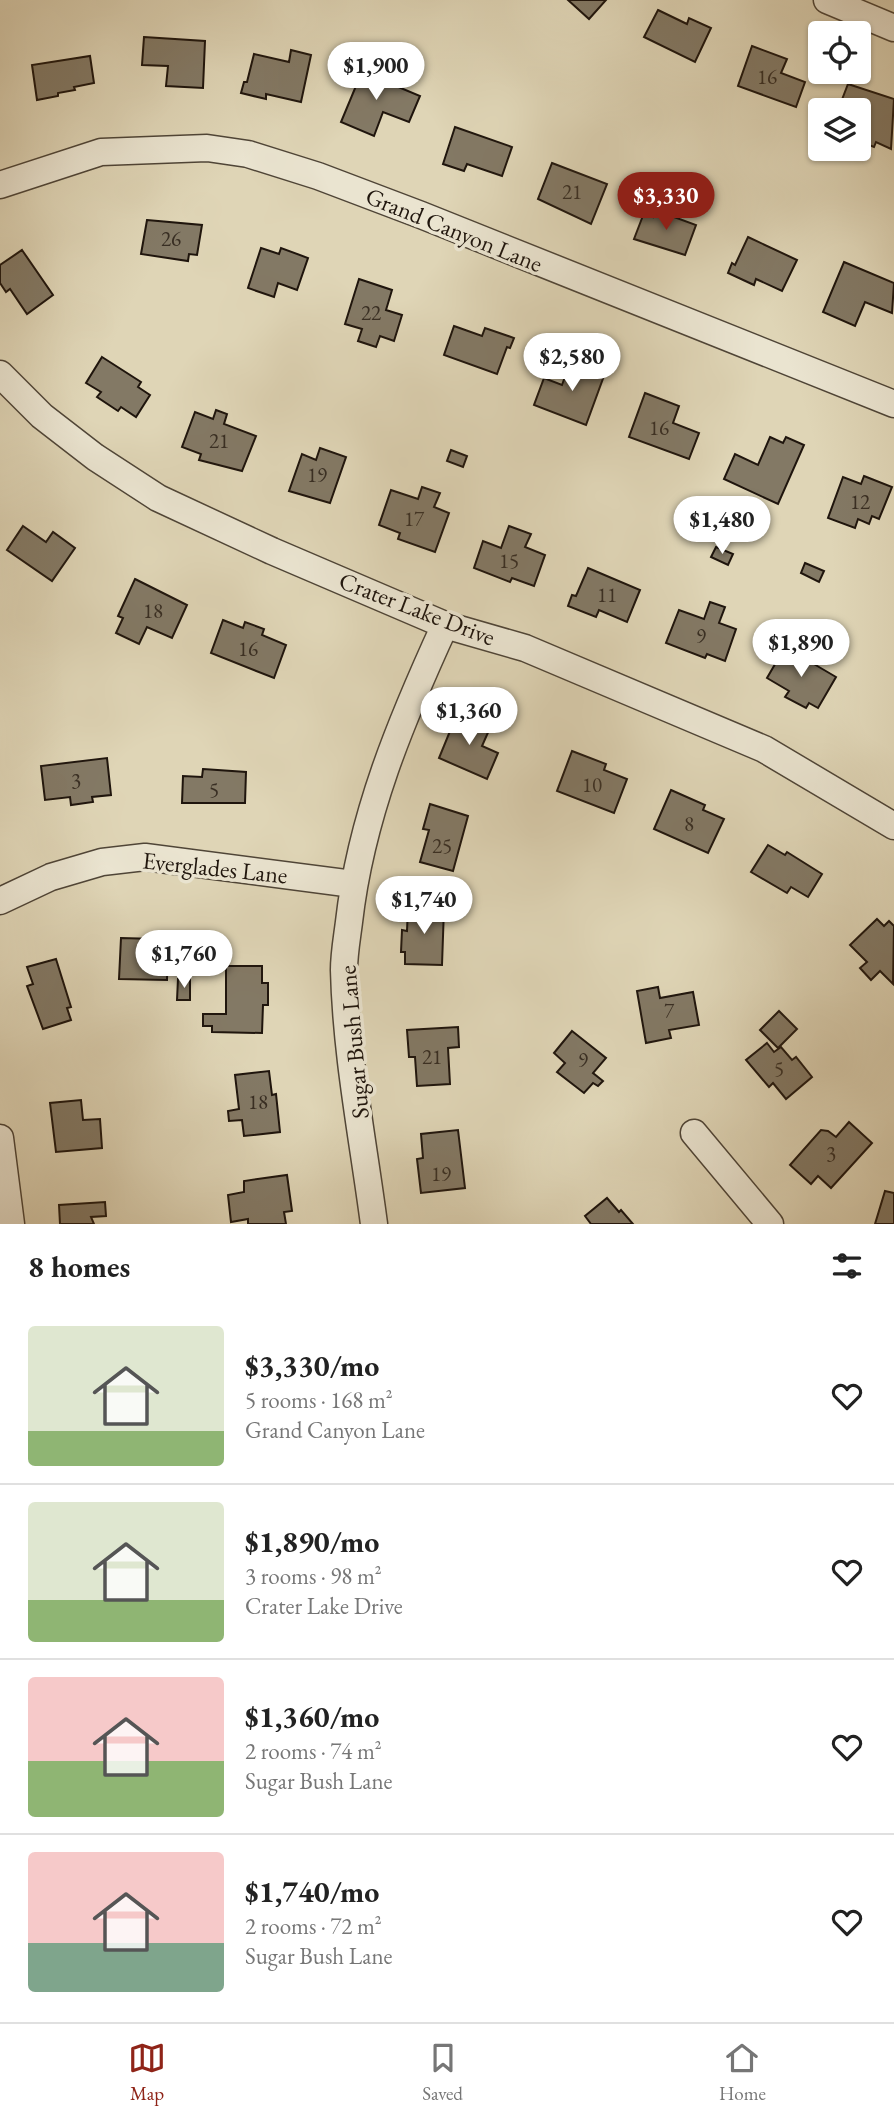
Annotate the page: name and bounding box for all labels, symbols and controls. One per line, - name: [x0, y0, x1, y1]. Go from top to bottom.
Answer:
- map controls: [808, 21, 871, 161]
- button: locate: [808, 21, 871, 84]
- pin: $1,900: [319, 42, 433, 102]
- text: $1,900: [344, 50, 408, 80]
- house number: 16: [757, 63, 777, 90]
- button: layers: [808, 98, 871, 161]
- pin: $3,330: [609, 173, 723, 232]
- house number: 21: [562, 178, 582, 205]
- street label: Grand Canyon Lane: [361, 180, 547, 279]
- text: $3,330: [634, 180, 698, 210]
- house number: 26: [161, 225, 181, 252]
- house number: 22: [361, 299, 381, 326]
- pin: $2,580: [515, 334, 629, 393]
- text: $2,580: [540, 341, 604, 371]
- house number: 16: [649, 414, 669, 441]
- house number: 21: [209, 427, 229, 454]
- house number: 19: [307, 461, 327, 488]
- house number: 12: [850, 488, 870, 515]
- pin: $1,480: [665, 496, 779, 556]
- text: $1,480: [690, 504, 754, 534]
- house number: 17: [404, 505, 425, 532]
- house number: 15: [499, 547, 519, 574]
- street label: Crater Lake Drive: [335, 565, 500, 653]
- house number: 11: [597, 581, 617, 608]
- house number: 18: [143, 597, 163, 624]
- pin: $1,890: [744, 620, 858, 679]
- house number: 9: [696, 622, 706, 649]
- text: $1,890: [769, 627, 833, 657]
- house number: 16: [238, 635, 258, 662]
- pin: $1,360: [412, 688, 526, 747]
- text: $1,360: [437, 695, 501, 725]
- house number: 3: [71, 767, 81, 794]
- house number: 10: [582, 771, 602, 798]
- house number: 5: [209, 776, 219, 803]
- house number: 8: [684, 810, 694, 837]
- house number: 25: [432, 832, 452, 859]
- street label: Everglades Lane: [141, 844, 289, 891]
- pin: $1,740: [367, 876, 481, 936]
- text: $1,740: [392, 884, 456, 914]
- pin: $1,760: [127, 930, 241, 990]
- text: $1,760: [152, 938, 216, 968]
- street label: Sugar Bush Lane: [331, 964, 376, 1120]
- house number: 7: [664, 997, 675, 1024]
- house number: 21: [422, 1043, 442, 1070]
- house number: 9: [578, 1046, 588, 1073]
- house number: 5: [774, 1055, 784, 1082]
- house number: 18: [248, 1088, 268, 1115]
- house number: 3: [826, 1140, 836, 1167]
- house number: 19: [431, 1160, 451, 1187]
- text: 8 homes: [28, 1247, 130, 1286]
- icon: filters: [828, 1247, 866, 1285]
- text: $3,330/mo: [245, 1346, 379, 1385]
- icon: home: [84, 1354, 168, 1438]
- icon: heart: [828, 1377, 866, 1415]
- text: 5 rooms · 168 m²: [245, 1385, 393, 1415]
- text: Grand Canyon Lane: [245, 1415, 425, 1445]
- text: $1,890/mo: [245, 1522, 379, 1561]
- icon: home: [84, 1530, 168, 1614]
- icon: heart: [828, 1553, 866, 1591]
- text: 3 rooms · 98 m²: [245, 1561, 382, 1591]
- text: Crater Lake Drive: [245, 1591, 403, 1621]
- text: $1,360/mo: [245, 1697, 379, 1736]
- icon: home: [84, 1705, 168, 1789]
- icon: heart: [828, 1728, 866, 1766]
- text: 2 rooms · 74 m²: [245, 1736, 382, 1766]
- text: Sugar Bush Lane: [245, 1766, 393, 1796]
- text: $1,740/mo: [245, 1872, 379, 1911]
- icon: home: [84, 1880, 168, 1964]
- icon: heart: [828, 1903, 866, 1941]
- text: 2 rooms · 72 m²: [245, 1911, 382, 1941]
- text: Sugar Bush Lane: [245, 1941, 393, 1971]
- tab: Map: [128, 2039, 166, 2106]
- tab: Saved: [422, 2039, 463, 2106]
- tab: Home: [719, 2039, 766, 2106]

